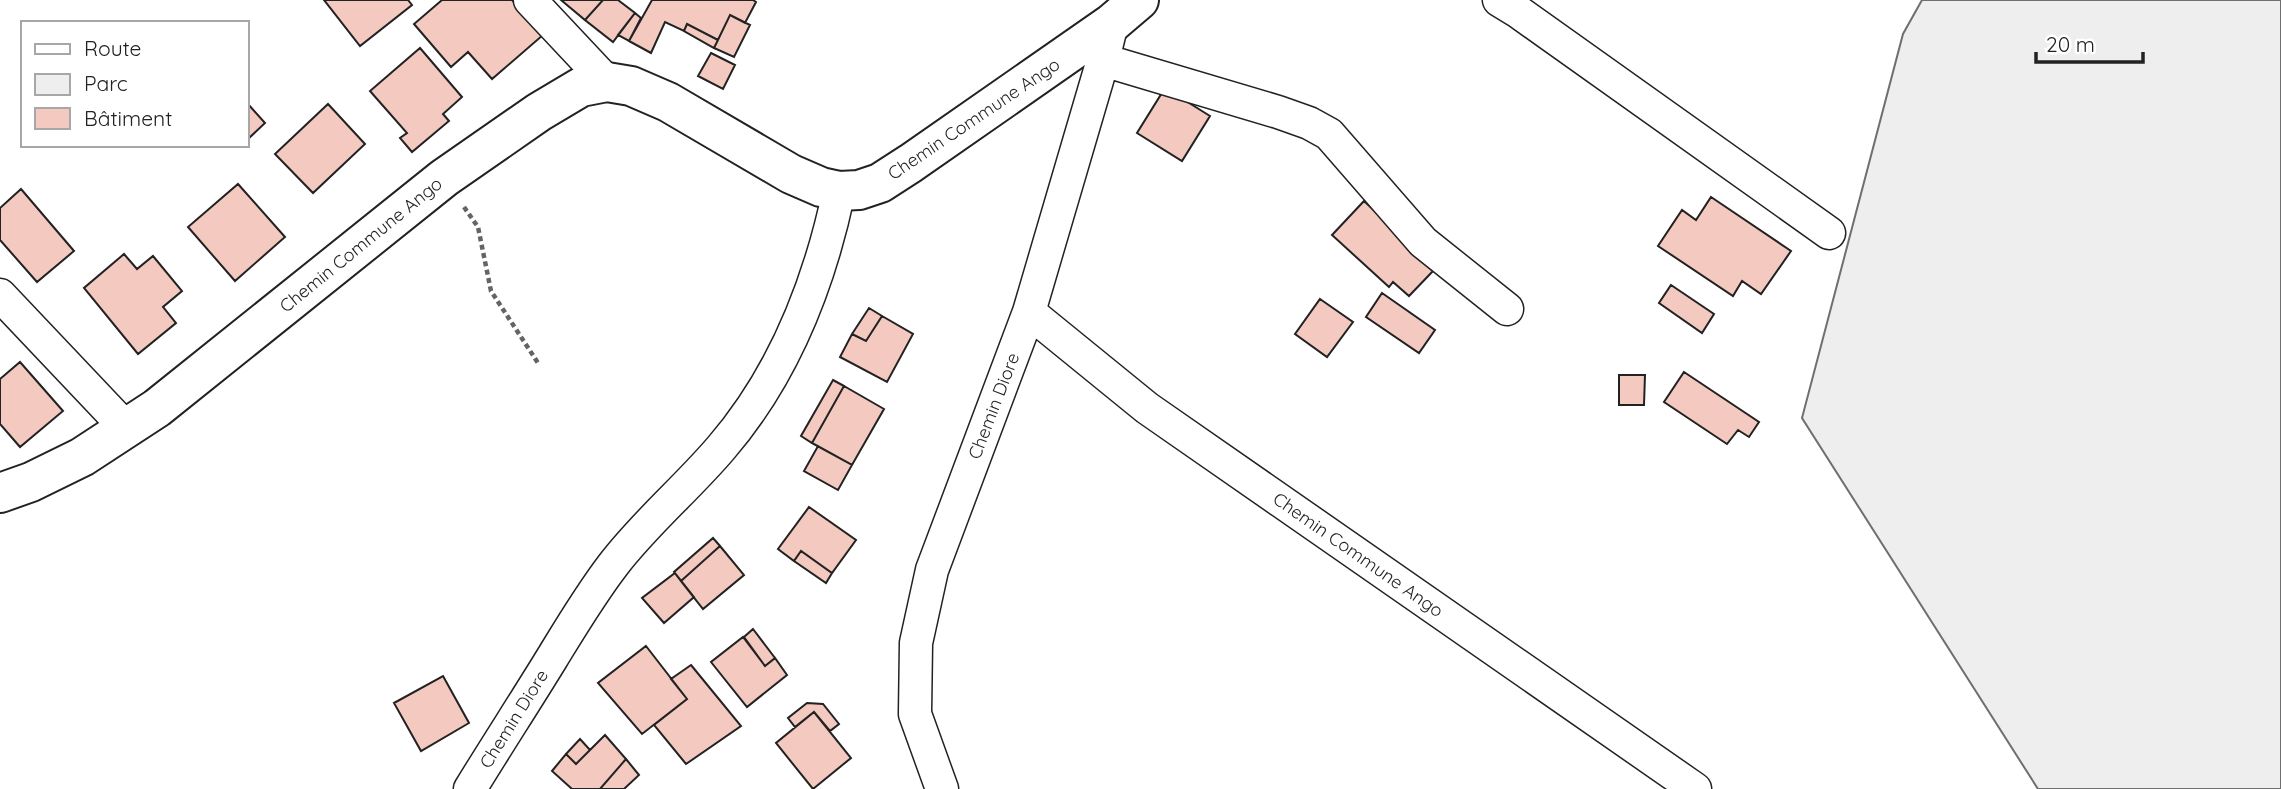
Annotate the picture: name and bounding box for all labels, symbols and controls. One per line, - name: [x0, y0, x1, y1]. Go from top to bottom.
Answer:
- legend: [21, 21, 248, 147]
- scale bar: [2036, 21, 2143, 65]
- text: 20 m: [2046, 31, 2095, 57]
- text: Route: [84, 35, 141, 61]
- street label: Chemin Commune Ango: [883, 52, 1064, 185]
- text: Parc: [84, 70, 128, 96]
- text: Bâtiment: [84, 105, 172, 131]
- street label: Chemin Commune Ango: [275, 172, 447, 317]
- street label: Chemin Diore: [963, 349, 1024, 462]
- street label: Chemin Commune Ango: [1269, 487, 1448, 622]
- street label: Chemin Diore: [474, 665, 553, 772]

